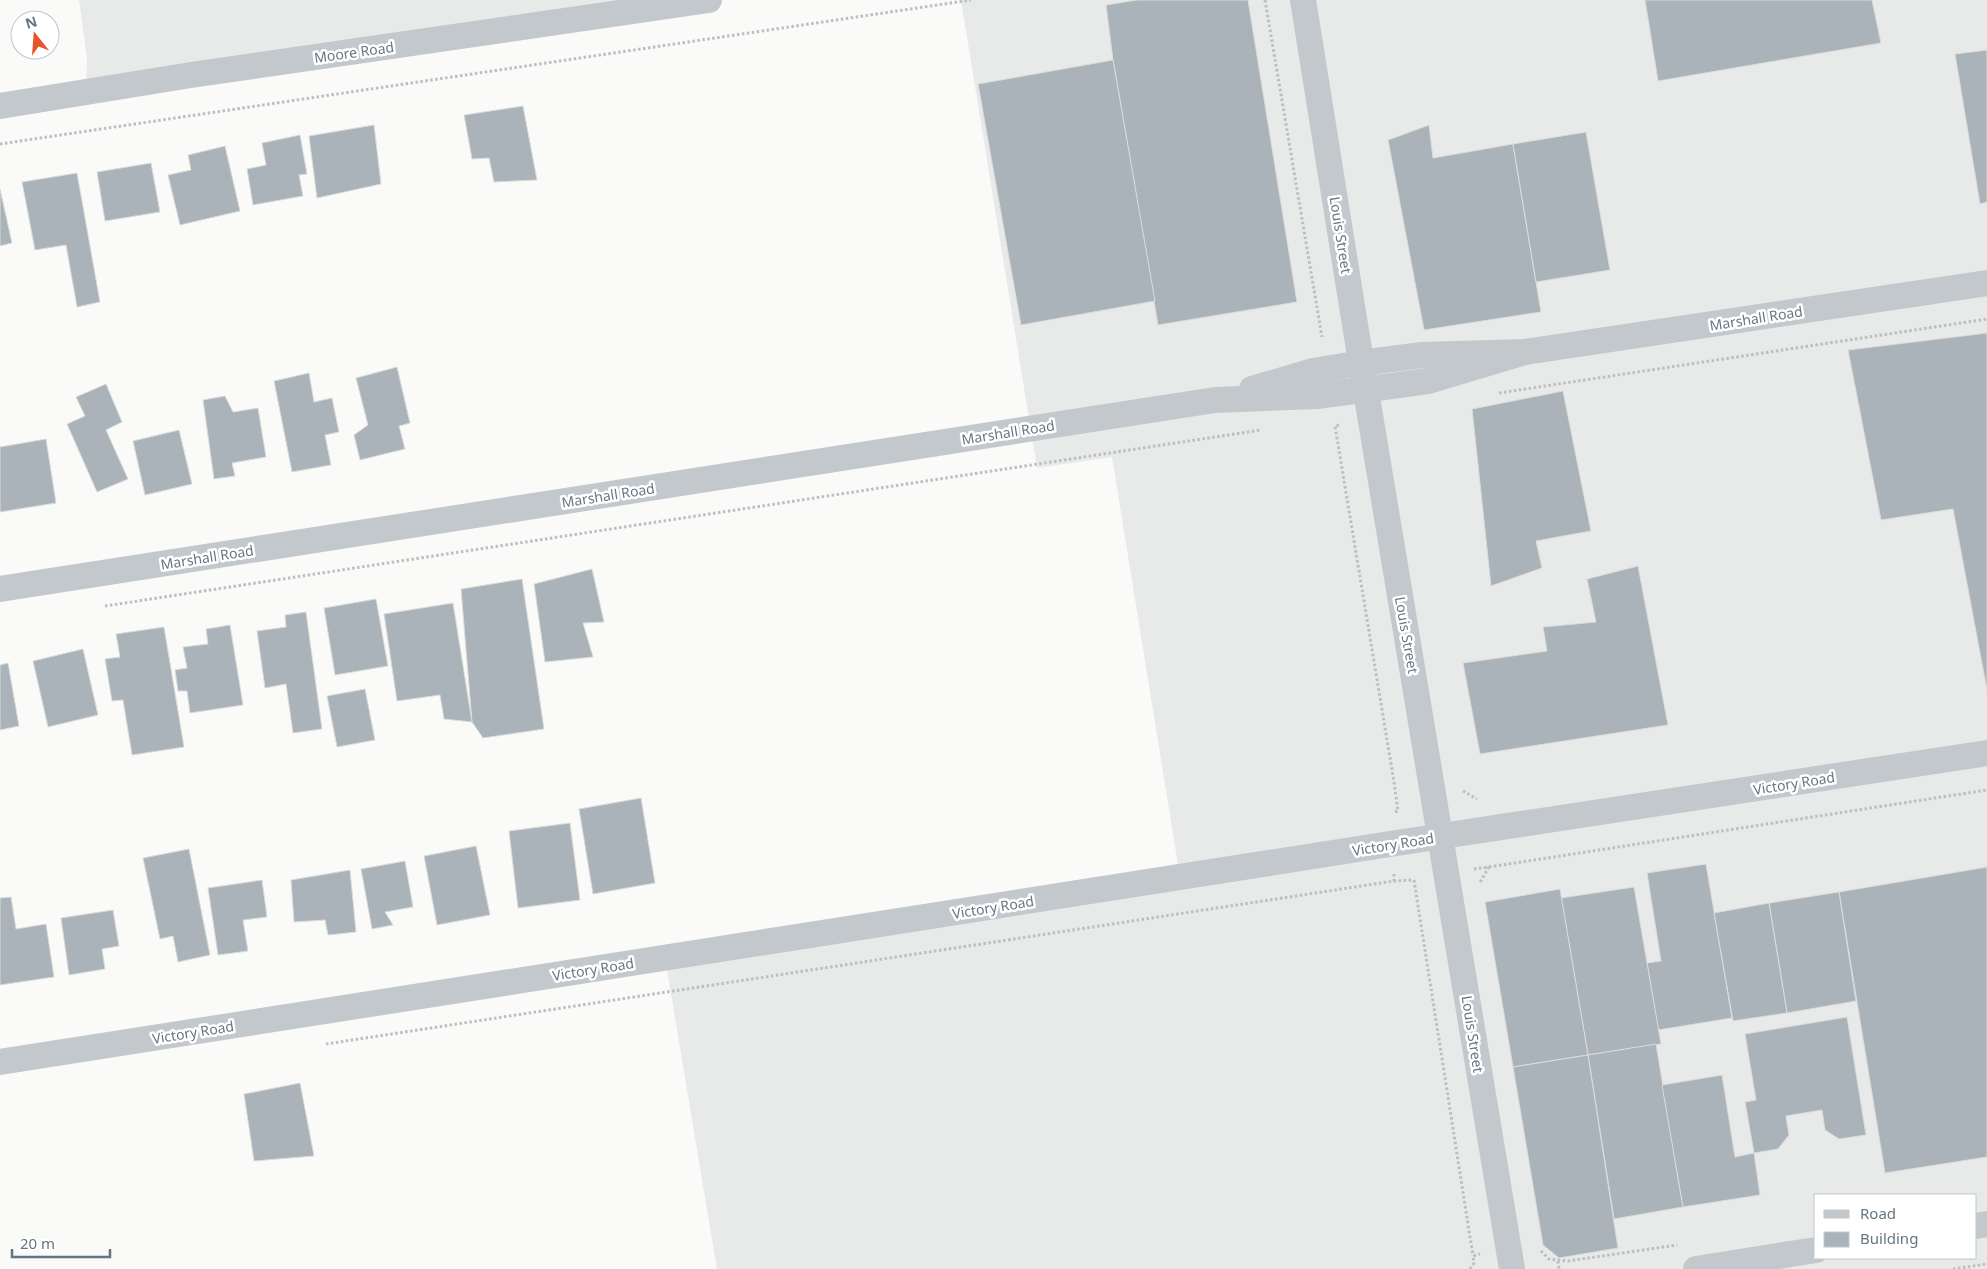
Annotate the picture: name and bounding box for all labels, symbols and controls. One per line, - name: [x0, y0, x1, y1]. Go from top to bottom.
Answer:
- north arrow: [10, 10, 60, 60]
- text: N: [23, 11, 39, 33]
- street label: Moore Road: [313, 37, 395, 67]
- street label: Louis Street: [1326, 195, 1356, 275]
- street label: Marshall Road: [1708, 301, 1804, 335]
- street label: Marshall Road: [960, 415, 1056, 449]
- street label: Marshall Road: [560, 478, 656, 512]
- street label: Marshall Road: [159, 540, 255, 574]
- street label: Louis Street: [1391, 595, 1423, 675]
- street label: Victory Road: [1752, 767, 1836, 799]
- street label: Victory Road: [1351, 828, 1435, 860]
- street label: Victory Road: [951, 891, 1035, 923]
- street label: Victory Road: [551, 953, 635, 985]
- street label: Louis Street: [1458, 994, 1488, 1074]
- street label: Victory Road: [151, 1016, 235, 1048]
- legend: [1814, 1194, 1977, 1259]
- text: Road: [1860, 1203, 1896, 1223]
- scale bar: [12, 1226, 110, 1258]
- text: Building: [1860, 1228, 1918, 1248]
- text: 20 m: [20, 1233, 55, 1253]

